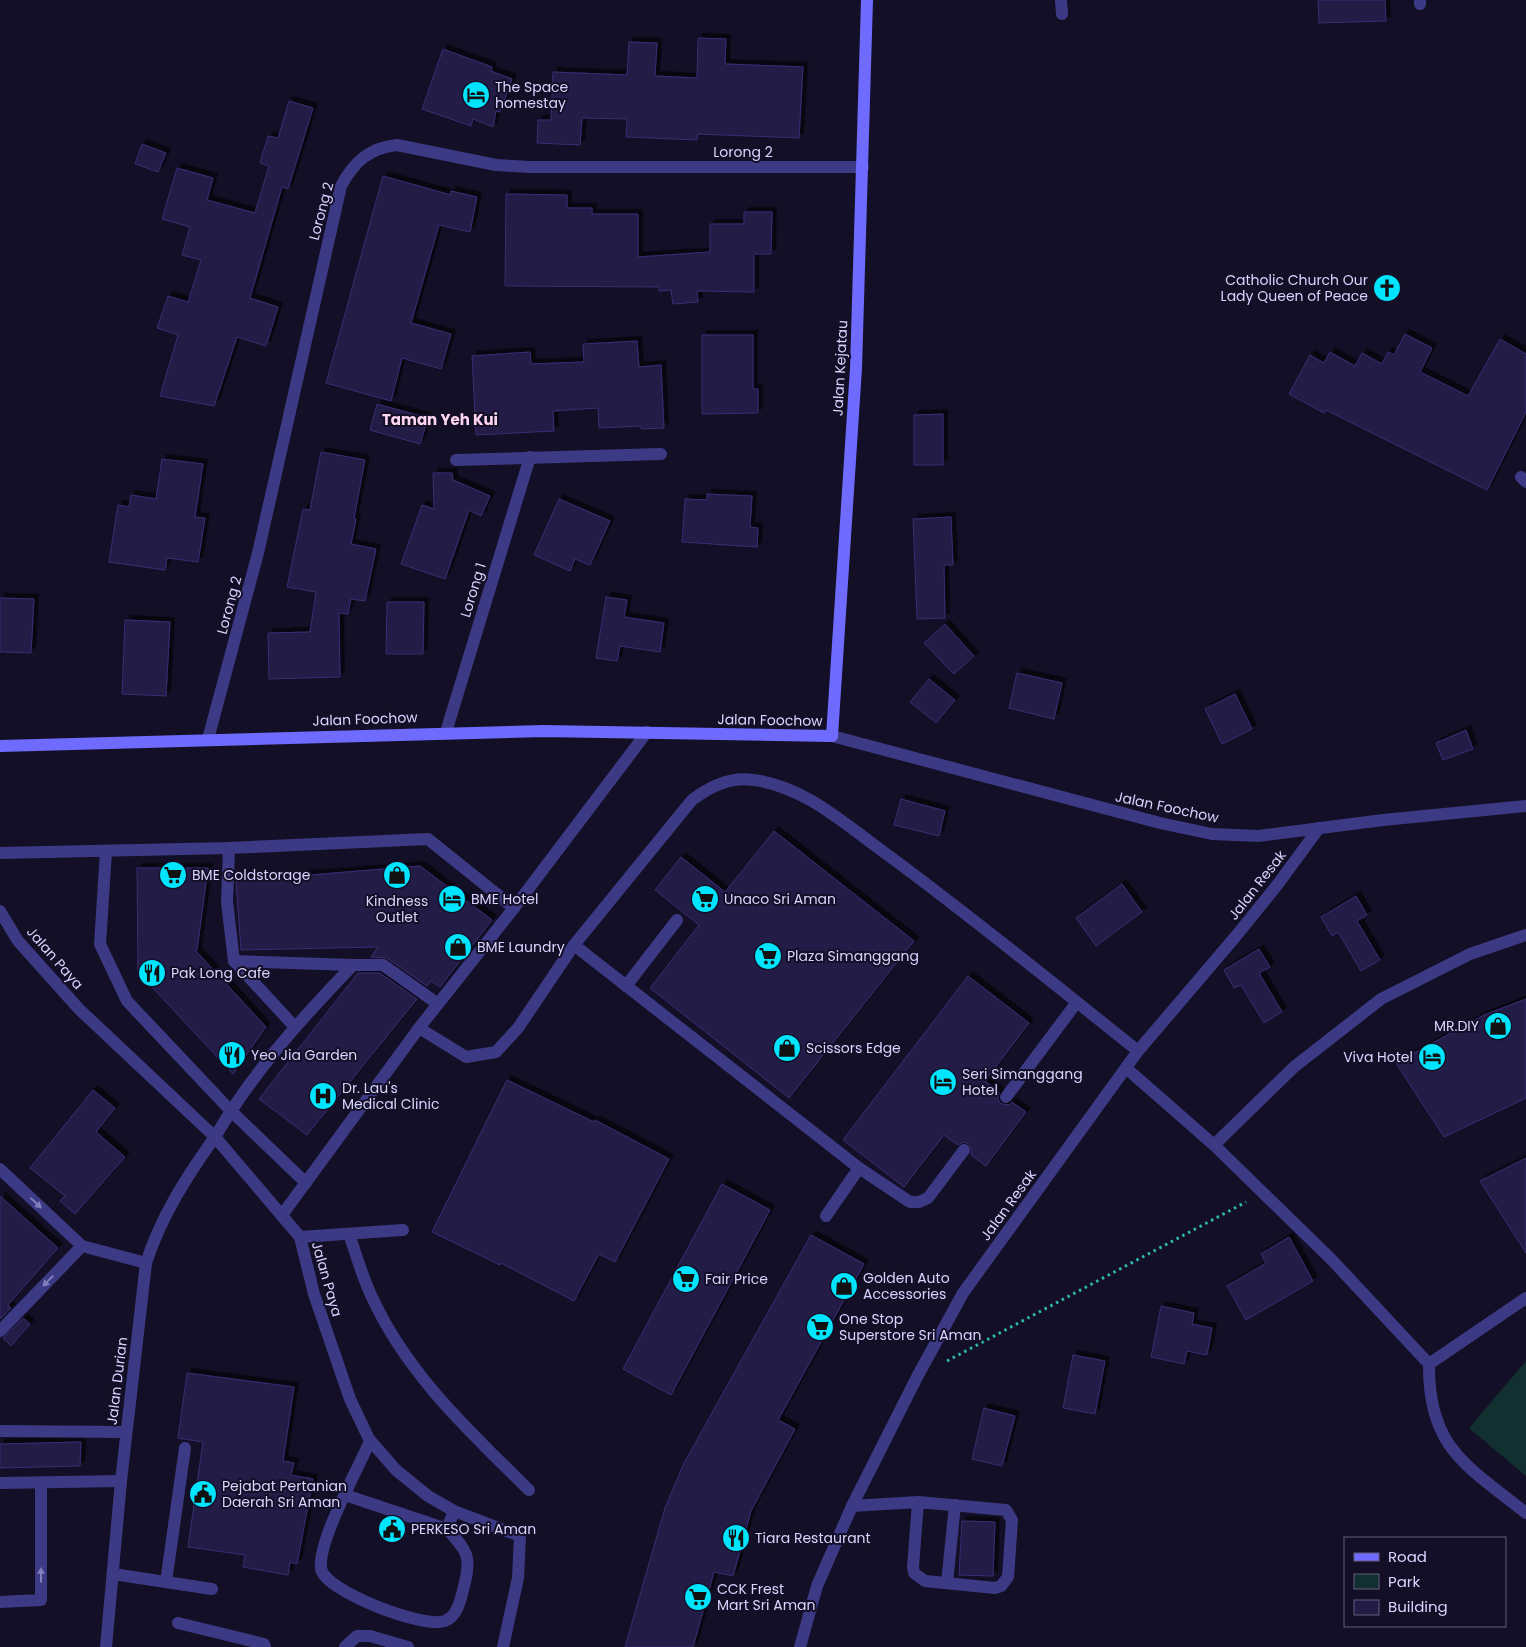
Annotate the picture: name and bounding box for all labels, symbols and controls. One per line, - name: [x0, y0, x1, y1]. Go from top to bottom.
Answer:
- place label: The Space homestay: [495, 77, 569, 113]
- hotel icon: The Space homestay: [461, 80, 491, 110]
- street label: Lorong 2: [713, 142, 773, 162]
- street label: Lorong 2: [304, 180, 338, 242]
- place label: Catholic Church Our Lady Queen of Peace: [1221, 270, 1368, 306]
- church icon: Catholic Church Our Lady Queen of Peace: [1372, 273, 1402, 303]
- street label: Jalan Kejatau: [828, 320, 852, 416]
- district label: Taman Yeh Kui: [382, 409, 498, 430]
- street label: Lorong 1: [455, 560, 491, 620]
- street label: Lorong 2: [212, 574, 246, 636]
- street label: Jalan Foochow: [312, 707, 419, 731]
- street label: Jalan Foochow: [717, 709, 823, 731]
- street label: Jalan Foochow: [1113, 786, 1221, 828]
- street label: Jalan Resak: [1223, 845, 1291, 924]
- supermarket icon: BME Coldstorage: [158, 860, 188, 890]
- shop icon: Kindness Outlet: [382, 860, 412, 890]
- place label: BME Coldstorage: [192, 865, 311, 885]
- hotel icon: BME Hotel: [437, 884, 467, 914]
- supermarket icon: Unaco Sri Aman: [690, 884, 720, 914]
- place label: BME Hotel: [471, 889, 538, 909]
- place label: Unaco Sri Aman: [724, 889, 836, 909]
- place label: Kindness Outlet: [366, 891, 428, 927]
- street label: Jalan Paya: [22, 922, 88, 994]
- shop icon: BME Laundry: [443, 932, 473, 962]
- place label: BME Laundry: [477, 937, 565, 957]
- supermarket icon: Plaza Simanggang: [753, 941, 783, 971]
- place label: Plaza Simanggang: [787, 946, 919, 966]
- restaurant icon: Pak Long Cafe: [137, 958, 167, 988]
- place label: Pak Long Cafe: [171, 963, 271, 983]
- shop icon: MR.DIY: [1483, 1011, 1513, 1041]
- place label: MR.DIY: [1434, 1016, 1479, 1036]
- shop icon: Scissors Edge: [772, 1033, 802, 1063]
- place label: Scissors Edge: [806, 1038, 901, 1058]
- restaurant icon: Yeo Jia Garden: [217, 1040, 247, 1070]
- hotel icon: Viva Hotel: [1417, 1042, 1447, 1072]
- place label: Yeo Jia Garden: [251, 1045, 357, 1065]
- place label: Viva Hotel: [1343, 1047, 1413, 1067]
- place label: Seri Simanggang Hotel: [962, 1064, 1083, 1100]
- hotel icon: Seri Simanggang Hotel: [928, 1067, 958, 1097]
- place label: Dr. Lau's Medical Clinic: [342, 1078, 439, 1114]
- hospital icon: Dr. Lau's Medical Clinic: [308, 1081, 338, 1111]
- street label: Jalan Resak: [975, 1165, 1041, 1245]
- one-way arrow: [29, 1197, 42, 1208]
- street label: Jalan Paya: [307, 1239, 347, 1319]
- supermarket icon: Fair Price: [671, 1264, 701, 1294]
- place label: Golden Auto Accessories: [863, 1268, 950, 1304]
- place label: Fair Price: [705, 1269, 768, 1289]
- shop icon: Golden Auto Accessories: [829, 1271, 859, 1301]
- one-way arrow: [42, 1274, 54, 1286]
- place label: One Stop Superstore Sri Aman: [839, 1309, 981, 1345]
- supermarket icon: One Stop Superstore Sri Aman: [805, 1312, 835, 1342]
- street label: Jalan Durian: [102, 1336, 132, 1426]
- place label: Pejabat Pertanian Daerah Sri Aman: [222, 1476, 347, 1512]
- public building icon: Pejabat Pertanian Daerah Sri Aman: [188, 1479, 218, 1509]
- public building icon: PERKESO Sri Aman: [377, 1514, 407, 1544]
- place label: PERKESO Sri Aman: [411, 1519, 536, 1539]
- restaurant icon: Tiara Restaurant: [721, 1523, 751, 1553]
- place label: Tiara Restaurant: [755, 1528, 871, 1548]
- legend: [1344, 1537, 1506, 1627]
- text: Road: [1388, 1546, 1427, 1567]
- one-way arrow: [37, 1567, 45, 1583]
- text: Park: [1388, 1571, 1420, 1592]
- place label: CCK Frest Mart Sri Aman: [717, 1579, 815, 1615]
- supermarket icon: CCK Frest Mart Sri Aman: [683, 1582, 713, 1612]
- text: Building: [1388, 1596, 1448, 1617]

